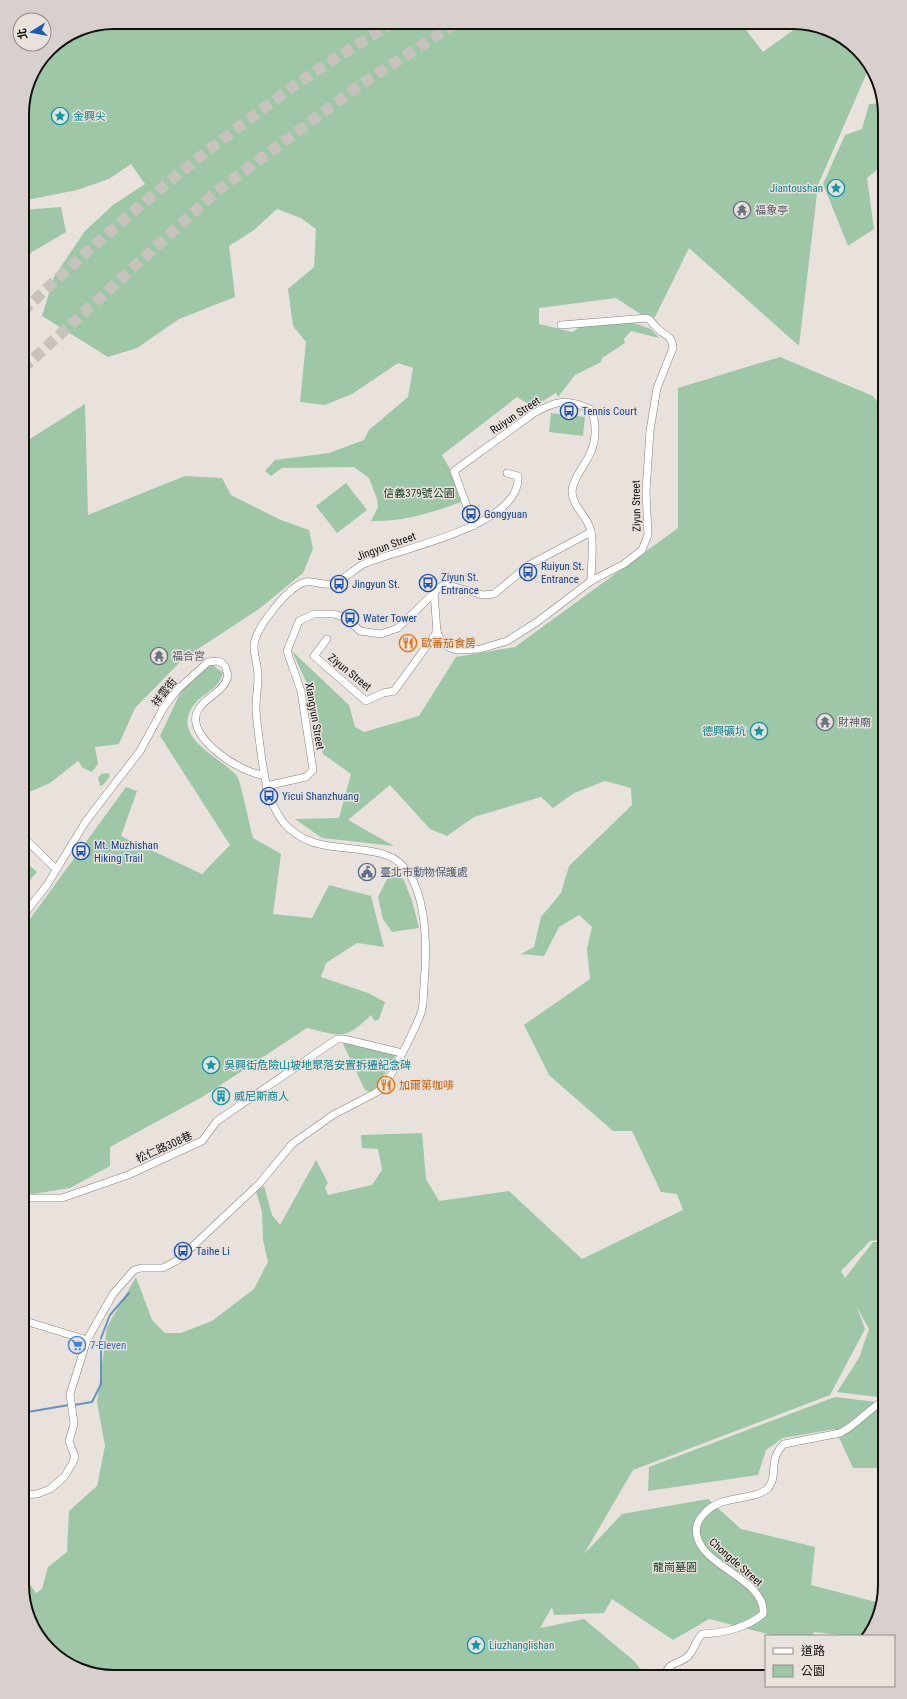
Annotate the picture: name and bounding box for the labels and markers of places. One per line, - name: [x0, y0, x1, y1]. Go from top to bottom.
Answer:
- place icon: 金興尖: [50, 106, 70, 126]
- place label: 金興尖: [73, 110, 106, 123]
- place icon: Jiantoushan: [826, 178, 846, 198]
- place label: Jiantoushan: [770, 182, 823, 195]
- temple icon: 福象亭: [732, 200, 752, 220]
- place label: 福象亭: [755, 204, 788, 217]
- bus stop icon: Tennis Court: [559, 401, 579, 421]
- place label: Tennis Court: [582, 405, 637, 418]
- bus stop icon: Gongyuan: [461, 504, 481, 524]
- place label: Gongyuan: [484, 508, 527, 521]
- place label: Ruiyun St. Entrance: [541, 560, 584, 586]
- bus stop icon: Ruiyun St. Entrance: [518, 562, 538, 582]
- place label: Ziyun St. Entrance: [441, 571, 479, 597]
- bus stop icon: Ziyun St. Entrance: [418, 573, 438, 593]
- bus stop icon: Jingyun St.: [329, 574, 349, 594]
- place label: Jingyun St.: [352, 578, 400, 591]
- bus stop icon: Water Tower: [340, 608, 360, 628]
- place label: Water Tower: [363, 612, 418, 625]
- restaurant icon: 歐蕃茄食房: [398, 633, 418, 653]
- place label: 歐蕃茄食房: [421, 637, 476, 650]
- temple icon: 福合宮: [149, 646, 169, 666]
- place label: 福合宮: [172, 650, 205, 663]
- temple icon: 財神廟: [815, 712, 835, 732]
- place label: 財神廟: [838, 716, 871, 729]
- place icon: 德興礦坑: [749, 721, 769, 741]
- place label: 德興礦坑: [702, 725, 746, 738]
- bus stop icon: Yicui Shanzhuang: [259, 786, 279, 806]
- place label: Yicui Shanzhuang: [282, 790, 359, 803]
- place label: Mt. Muzhishan Hiking Trail: [94, 839, 158, 865]
- bus stop icon: Mt. Muzhishan Hiking Trail: [71, 841, 91, 861]
- public building icon: 臺北市動物保護處: [357, 862, 377, 882]
- place label: 臺北市動物保護處: [380, 866, 468, 879]
- place icon: 吳興街危險山坡地聚落安置拆遷紀念碑: [201, 1055, 221, 1075]
- place label: 吳興街危險山坡地聚落安置拆遷紀念碑: [224, 1059, 411, 1072]
- restaurant icon: 加爾第咖啡: [376, 1075, 396, 1095]
- place label: 加爾第咖啡: [399, 1079, 454, 1092]
- building icon: 威尼斯商人: [211, 1086, 231, 1106]
- place label: 威尼斯商人: [234, 1090, 289, 1103]
- bus stop icon: Taihe Li: [173, 1241, 193, 1261]
- place label: Taihe Li: [196, 1245, 230, 1258]
- supermarket icon: 7-Eleven: [67, 1335, 87, 1355]
- place label: 7-Eleven: [90, 1339, 126, 1352]
- place icon: Liuzhanglishan: [466, 1635, 486, 1655]
- place label: Liuzhanglishan: [489, 1639, 554, 1652]

